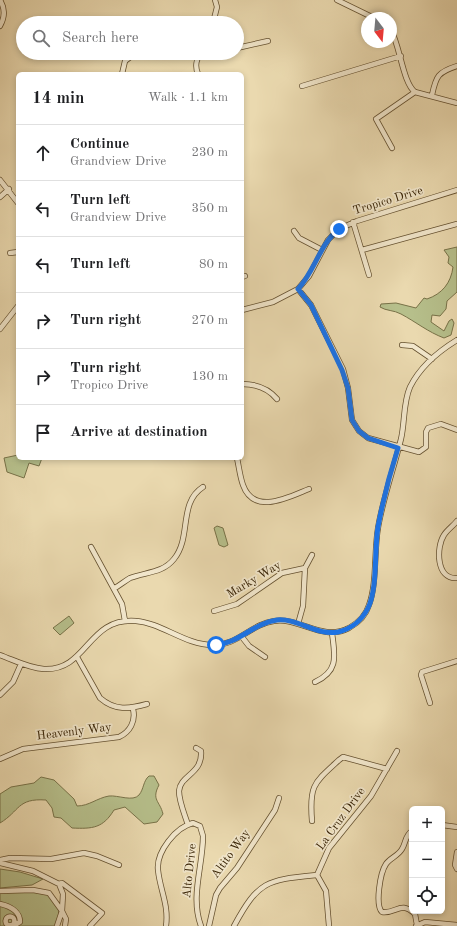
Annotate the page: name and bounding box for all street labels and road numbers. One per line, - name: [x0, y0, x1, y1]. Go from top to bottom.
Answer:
- street label: Tropico Drive: [352, 185, 425, 217]
- street label: Marky Way: [225, 559, 284, 601]
- street label: Heavenly Way: [36, 721, 113, 743]
- street label: La Cruz Drive: [314, 785, 368, 853]
- street label: Altito Way: [209, 827, 253, 881]
- street label: Alto Drive: [181, 843, 199, 899]

